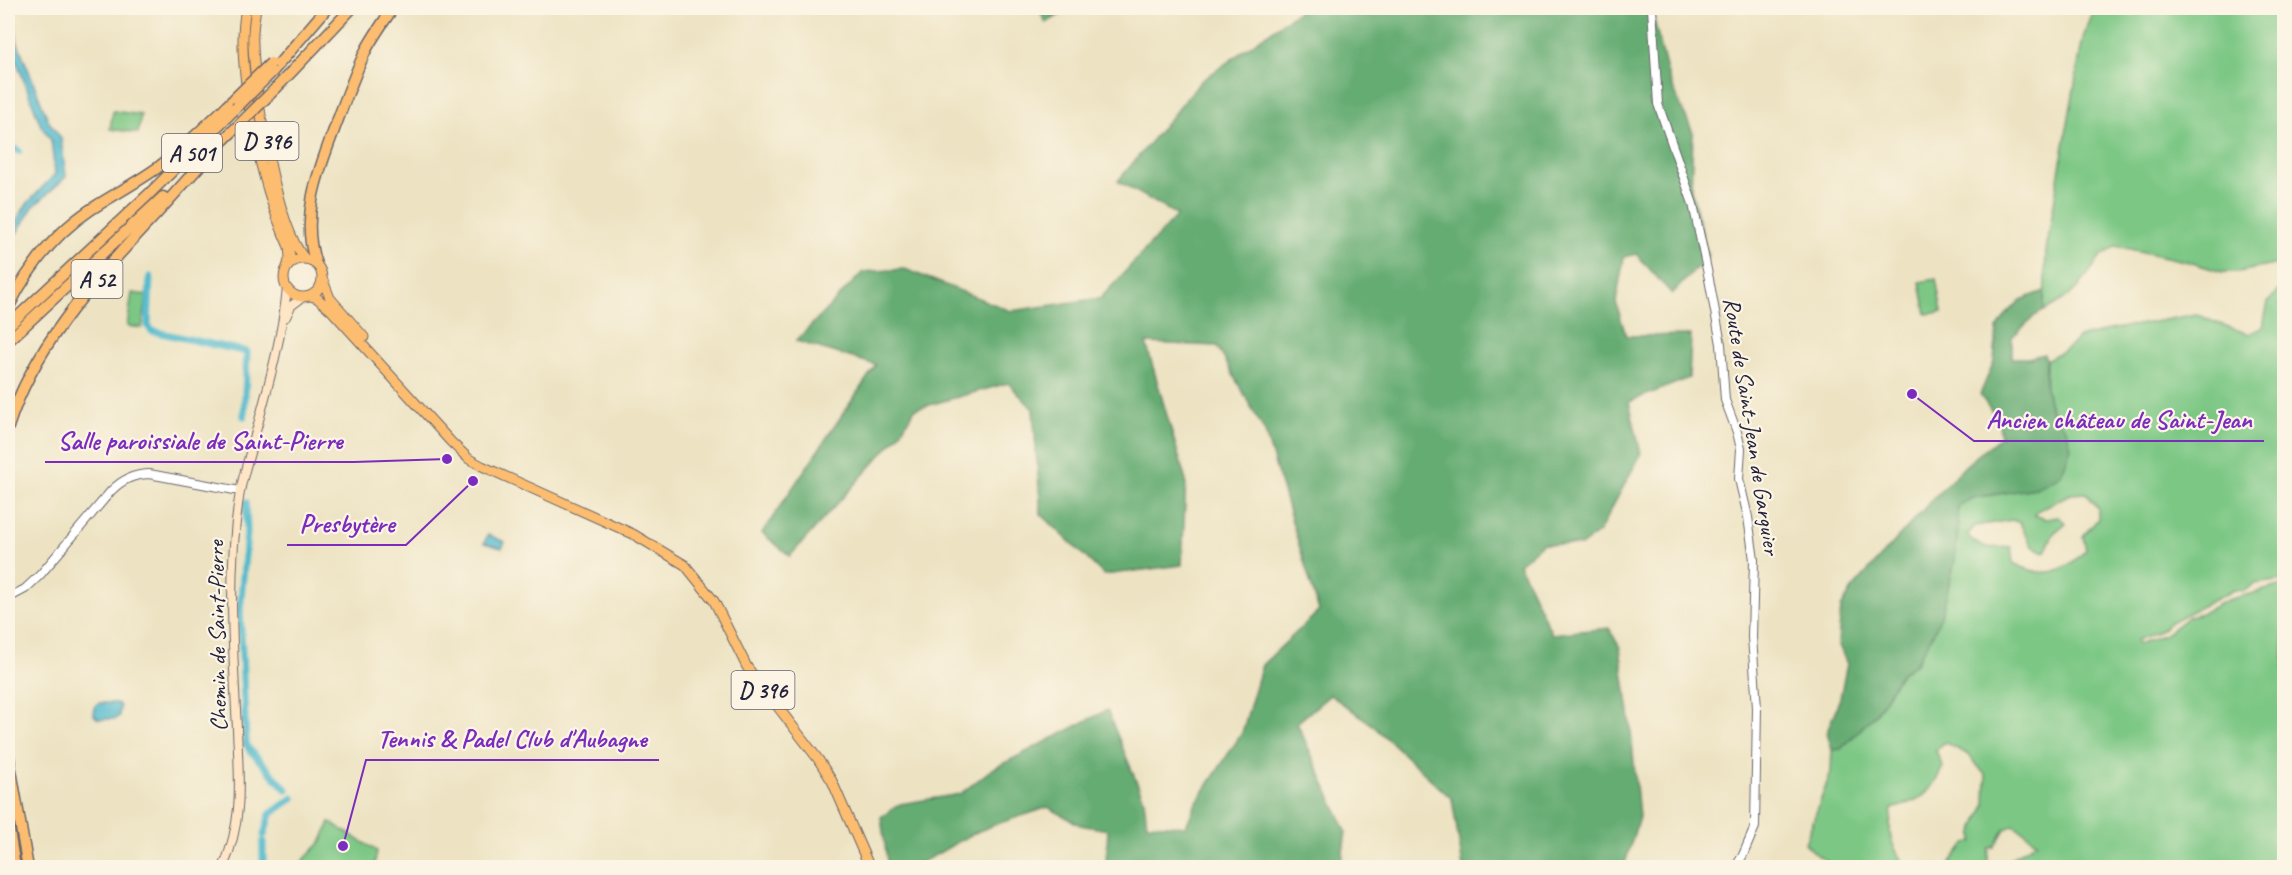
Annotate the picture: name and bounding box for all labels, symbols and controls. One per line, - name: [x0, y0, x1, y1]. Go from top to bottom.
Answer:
- road number: D 396: [236, 122, 298, 160]
- road number: A 501: [162, 134, 222, 172]
- road number: A 52: [72, 260, 122, 298]
- street label: Route de Saint-Jean de Garguier: [1717, 295, 1788, 559]
- callout: Ancien château de Saint-Jean: [1974, 397, 2264, 441]
- text: Ancien château de Saint-Jean: [1986, 403, 2253, 436]
- callout: Salle paroissiale de Saint-Pierre: [45, 418, 354, 462]
- text: Salle paroissiale de Saint-Pierre: [58, 424, 345, 457]
- callout: Presbytère: [287, 501, 406, 545]
- text: Presbytère: [300, 507, 397, 540]
- street label: Chemin de Saint-Pierre: [200, 538, 234, 732]
- road number: D 396: [732, 671, 795, 709]
- callout: Tennis & Padel Club d'Aubagne: [366, 716, 659, 760]
- text: Tennis & Padel Club d'Aubagne: [377, 722, 649, 755]

